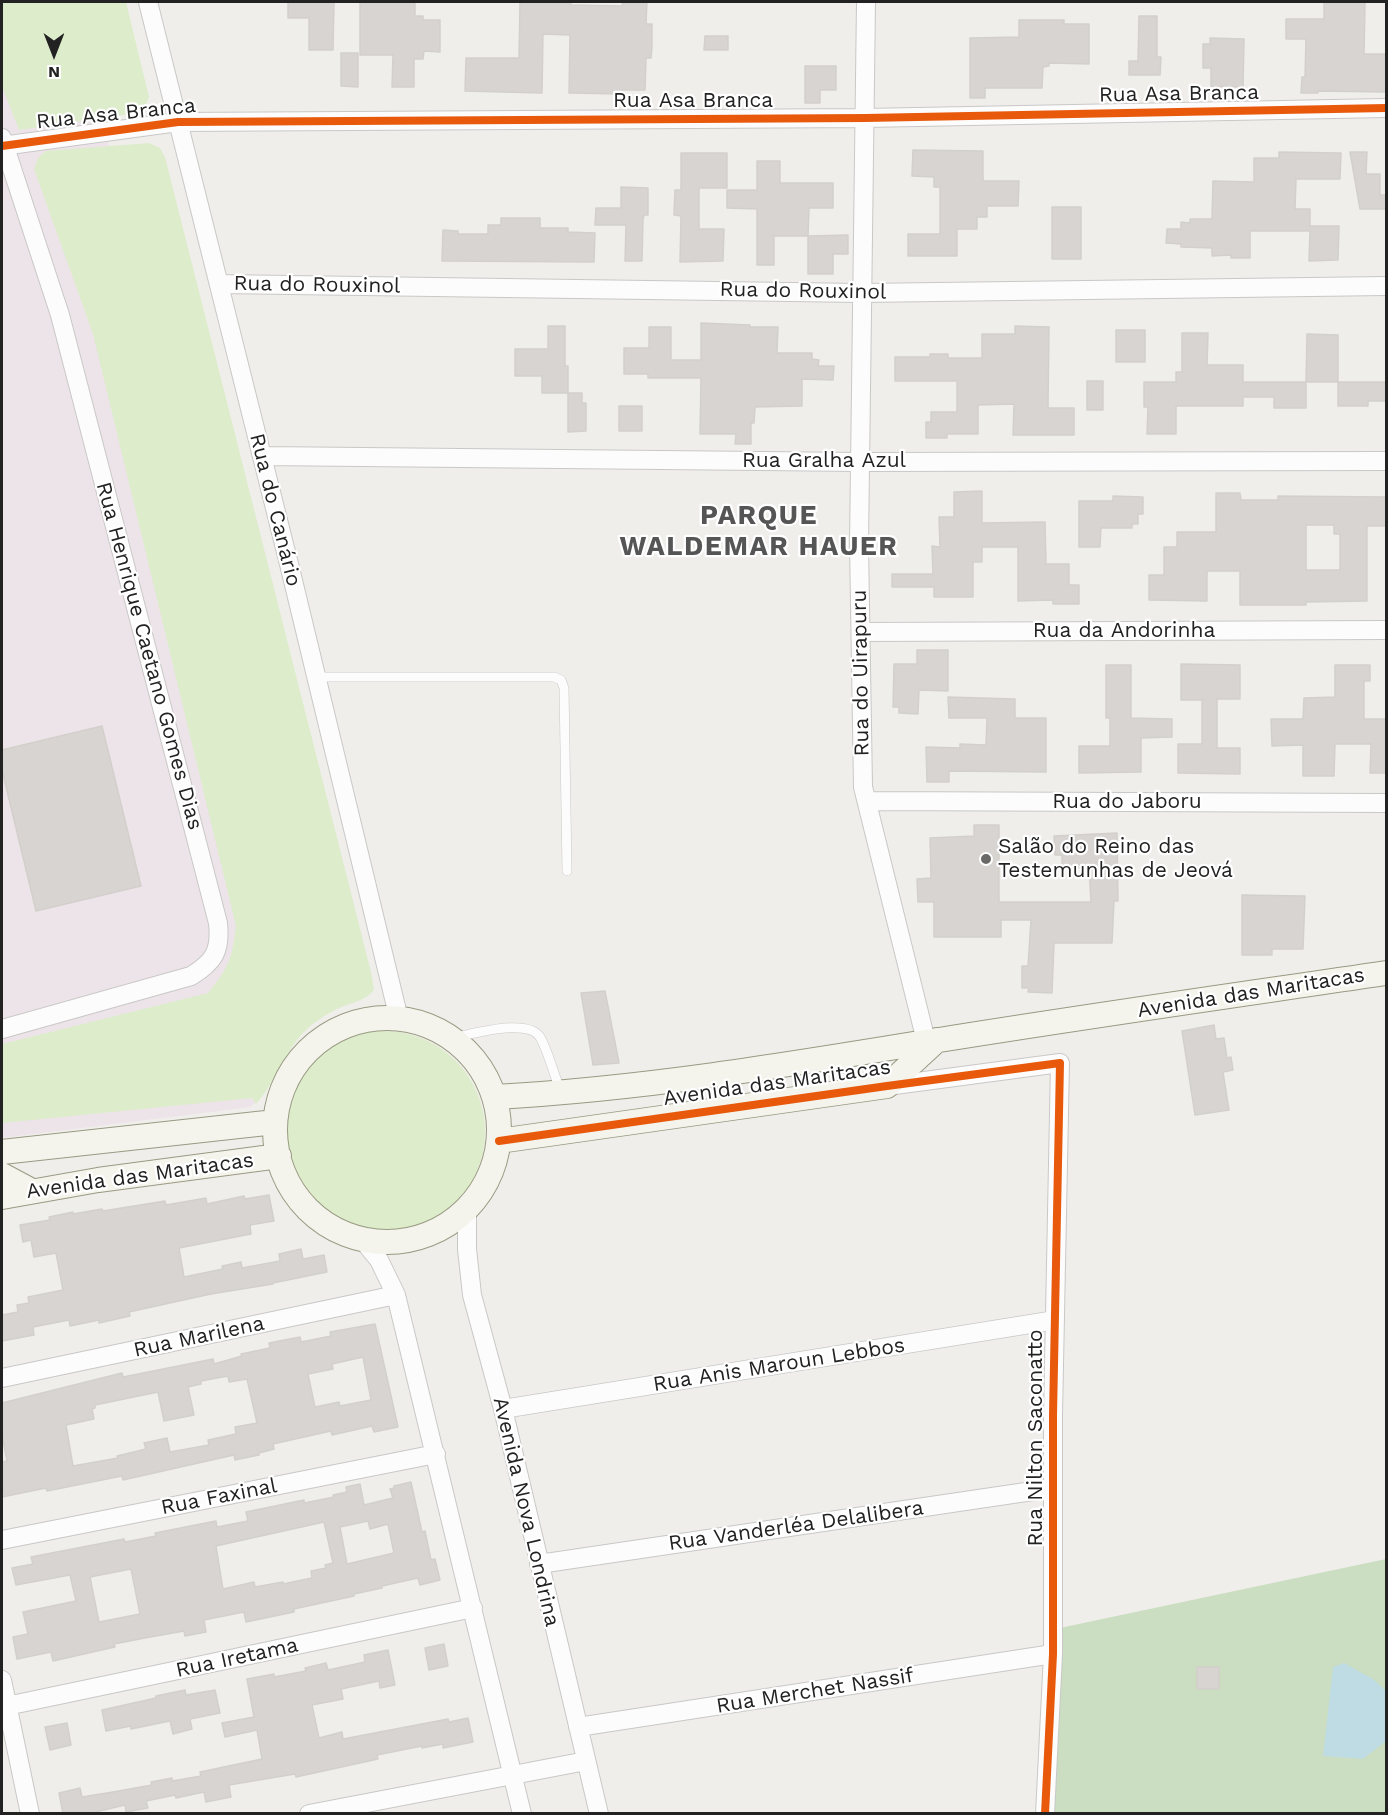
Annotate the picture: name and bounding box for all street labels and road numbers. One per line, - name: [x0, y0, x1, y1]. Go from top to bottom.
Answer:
- street label: Rua Asa Branca: [1099, 80, 1259, 108]
- street label: Rua Asa Branca: [613, 88, 773, 114]
- street label: Rua Asa Branca: [35, 93, 197, 135]
- street label: Rua do Rouxinol: [233, 271, 401, 299]
- street label: Rua do Rouxinol: [719, 277, 887, 305]
- street label: Rua do Canário: [244, 431, 306, 589]
- street label: Rua Gralha Azul: [742, 448, 906, 474]
- street label: Rua Henrique Caetano Gomes Dias: [90, 479, 208, 833]
- street label: Rua do Uirapuru: [847, 589, 875, 757]
- street label: Rua da Andorinha: [1033, 618, 1215, 644]
- street label: Rua do Jaboru: [1052, 789, 1202, 815]
- street label: Avenida das Maritacas: [1136, 963, 1366, 1023]
- street label: Avenida das Maritacas: [662, 1055, 892, 1111]
- street label: Avenida das Maritacas: [25, 1148, 255, 1204]
- street label: Rua Marilena: [131, 1311, 267, 1363]
- street label: Rua Nilton Saconatto: [1023, 1329, 1049, 1547]
- street label: Rua Anis Maroun Lebbos: [651, 1333, 907, 1397]
- street label: Avenida Nova Londrina: [487, 1395, 565, 1629]
- street label: Rua Faxinal: [159, 1473, 279, 1521]
- street label: Rua Vanderléa Delalibera: [667, 1496, 925, 1556]
- street label: Rua Iretama: [174, 1633, 300, 1683]
- street label: Rua Merchet Nassif: [714, 1663, 916, 1719]

